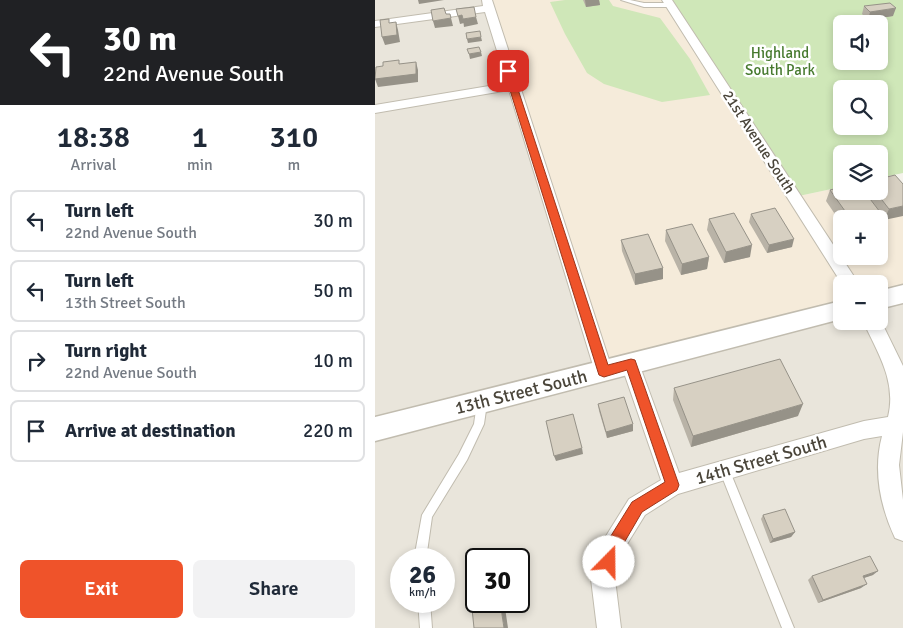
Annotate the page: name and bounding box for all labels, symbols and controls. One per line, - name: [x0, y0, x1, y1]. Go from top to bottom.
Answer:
- map controls: [833, 15, 888, 330]
- button: sound: [833, 15, 888, 70]
- text: 30 m: [103, 17, 177, 60]
- icon: left: [20, 20, 85, 85]
- park label: Highland South Park: [745, 44, 815, 79]
- pin: [487, 50, 529, 92]
- icon: arrive: [494, 57, 522, 85]
- text: 22nd Avenue South: [103, 60, 284, 87]
- button: search: [833, 80, 888, 135]
- street label: 21st Avenue South: [719, 87, 799, 197]
- text: 18:38: [57, 119, 130, 156]
- text: 1: [192, 119, 208, 156]
- text: 310: [270, 119, 318, 156]
- button: layers: [833, 145, 888, 200]
- text: Arrival: [70, 155, 116, 175]
- text: min: [187, 155, 213, 175]
- text: m: [287, 155, 300, 175]
- text: Turn left: [65, 199, 134, 223]
- icon: left: [22, 207, 50, 235]
- text: 30 m: [313, 209, 353, 233]
- button: +: [833, 210, 888, 265]
- text: 22nd Avenue South: [65, 223, 197, 243]
- text: Turn left: [65, 269, 134, 293]
- button: −: [833, 275, 888, 330]
- icon: left: [22, 277, 50, 305]
- text: 50 m: [313, 279, 353, 303]
- text: 13th Street South: [65, 293, 186, 313]
- text: Turn right: [65, 339, 147, 363]
- icon: right: [22, 347, 50, 375]
- text: 10 m: [313, 349, 353, 373]
- text: 22nd Avenue South: [65, 363, 197, 383]
- street label: 13th Street South: [453, 365, 589, 419]
- icon: arrive: [22, 417, 50, 445]
- text: Arrive at destination: [65, 419, 236, 443]
- text: 220 m: [303, 419, 353, 443]
- street label: 14th Street South: [693, 431, 829, 489]
- position arrow: [582, 535, 634, 587]
- speed limit sign: 30: [465, 548, 530, 613]
- text: 26: [409, 559, 436, 590]
- button: Exit: [20, 560, 183, 618]
- button: Share: [193, 560, 355, 618]
- text: km/h: [409, 585, 436, 600]

